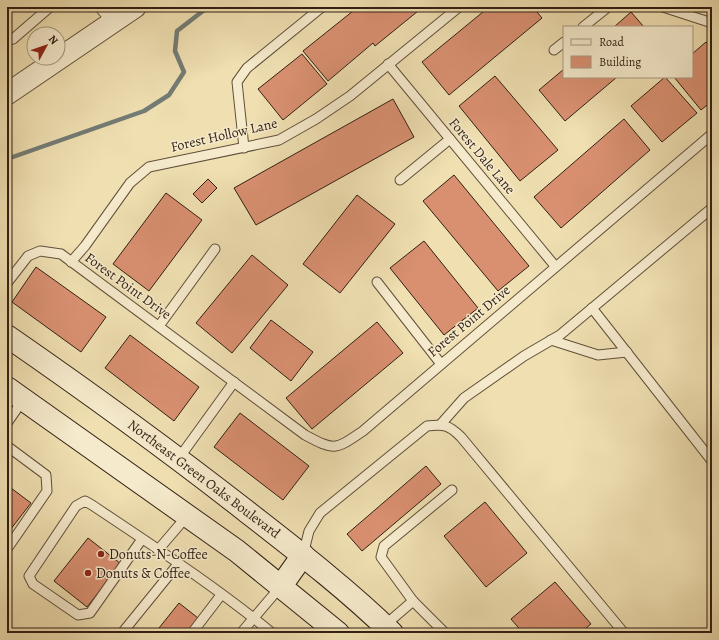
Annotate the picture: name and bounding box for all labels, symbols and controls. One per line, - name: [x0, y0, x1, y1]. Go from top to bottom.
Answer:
- north arrow: [26, 26, 66, 66]
- legend: [563, 26, 693, 78]
- text: N: [45, 32, 62, 48]
- text: Road: [599, 34, 625, 50]
- text: Building: [599, 54, 641, 70]
- street label: Forest Hollow Lane: [169, 113, 279, 157]
- street label: Forest Dale Lane: [444, 114, 520, 198]
- street label: Forest Point Drive: [81, 248, 175, 324]
- street label: Forest Point Drive: [424, 281, 514, 361]
- street label: Northeast Green Oaks Boulevard: [124, 415, 285, 543]
- place label: Donuts-N-Coffee: [109, 545, 208, 564]
- marker: Donuts-N-Coffee: [96, 549, 106, 559]
- place label: Donuts & Coffee: [96, 564, 190, 583]
- marker: Donuts & Coffee: [83, 568, 93, 578]

